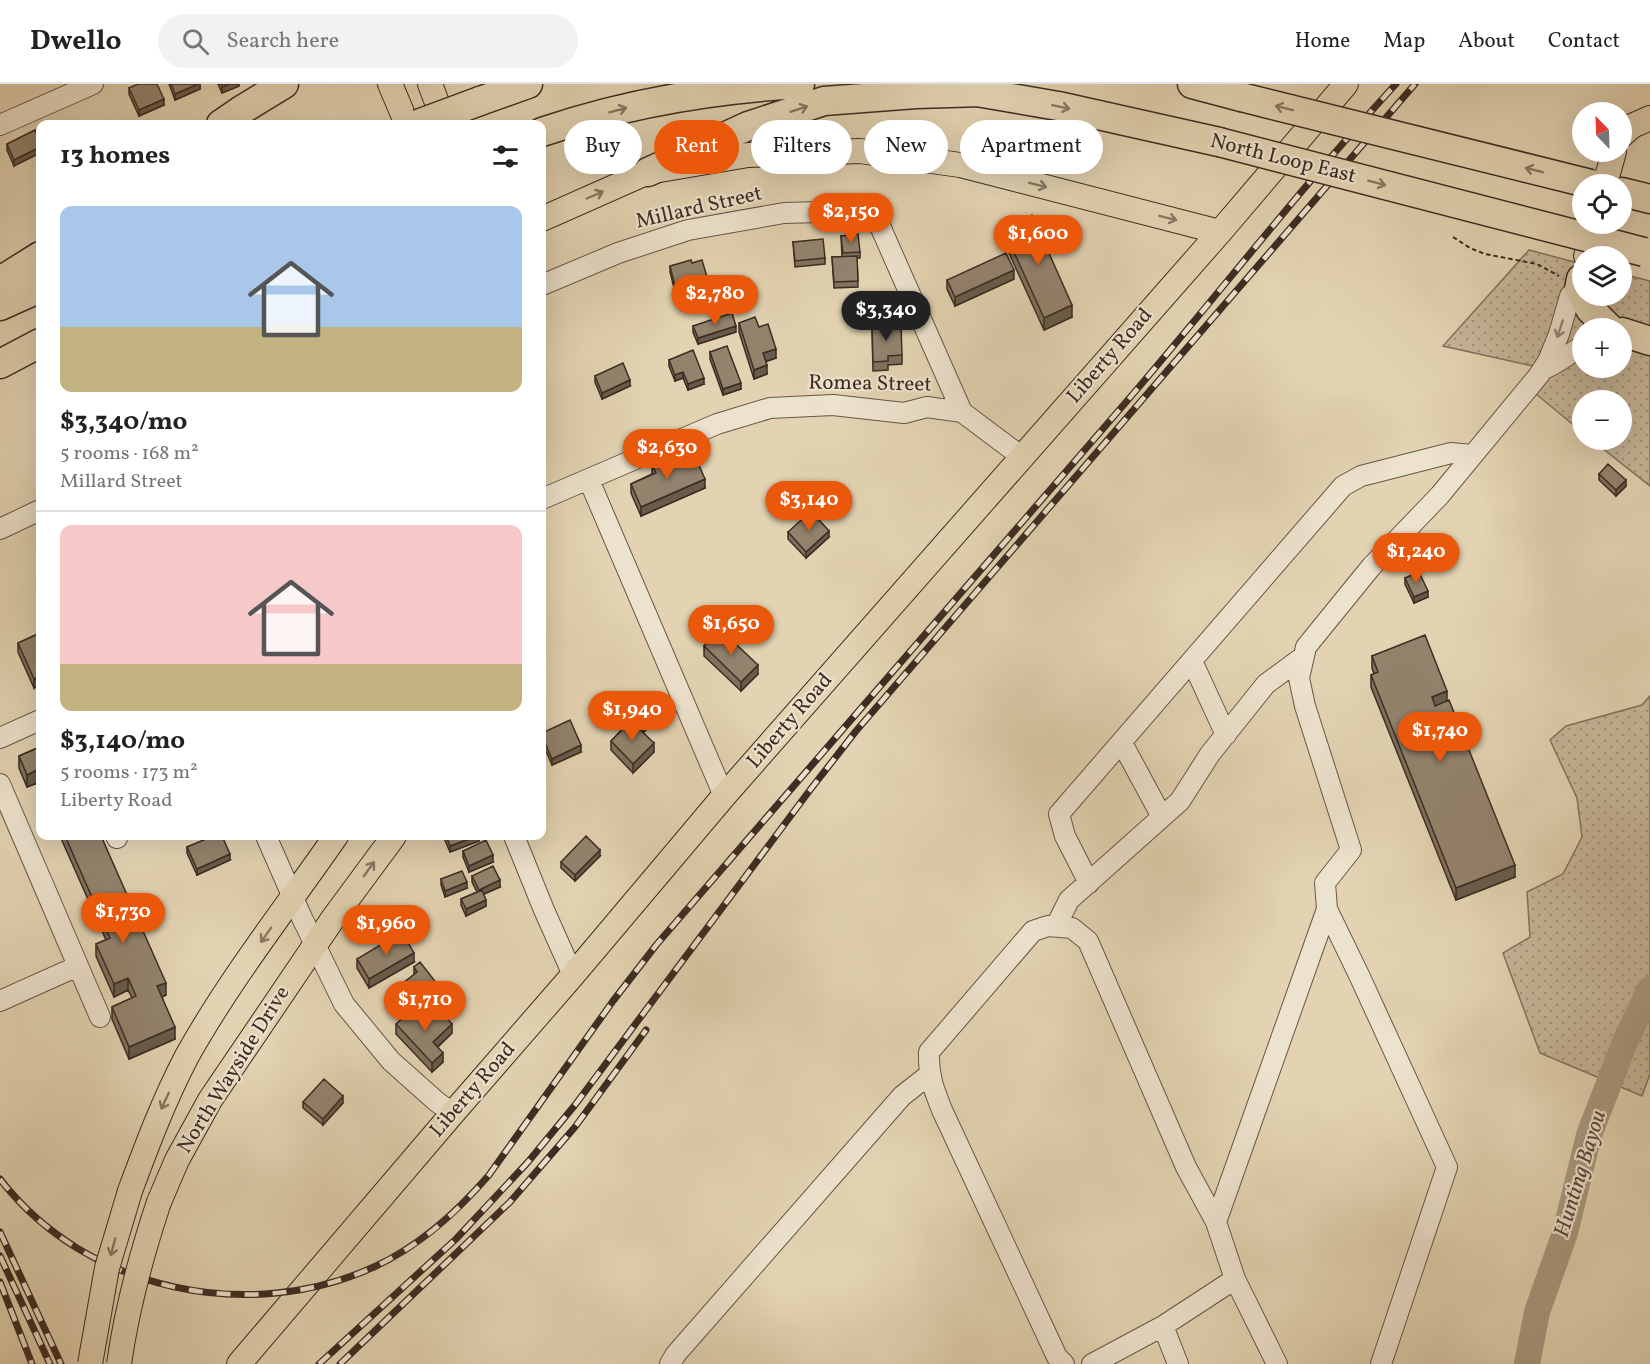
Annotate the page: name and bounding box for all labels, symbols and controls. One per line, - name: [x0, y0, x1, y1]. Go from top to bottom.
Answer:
- search box: [158, 14, 578, 68]
- text: Dwello: [30, 22, 122, 61]
- icon: search: [179, 25, 212, 58]
- text: Search here: [227, 26, 339, 57]
- text: Home: [1295, 27, 1350, 56]
- text: Map: [1383, 27, 1425, 56]
- text: About: [1458, 27, 1515, 56]
- text: Contact: [1548, 27, 1620, 56]
- one-way arrow: [1051, 101, 1070, 113]
- one-way arrow: [1275, 101, 1294, 113]
- north arrow: [1572, 102, 1632, 162]
- map controls: [1572, 102, 1632, 450]
- one-way arrow: [789, 103, 808, 114]
- one-way arrow: [608, 104, 627, 116]
- chip: Buy: [564, 120, 642, 174]
- chip: Rent: [654, 120, 739, 174]
- chip: Filters: [751, 120, 852, 174]
- chip: New: [864, 120, 948, 174]
- chip: Apartment: [960, 120, 1103, 174]
- street label: North Loop East: [1207, 127, 1359, 191]
- text: 13 homes: [60, 138, 170, 174]
- icon: filters: [489, 140, 522, 173]
- one-way arrow: [1525, 164, 1544, 176]
- button: locate: [1572, 174, 1632, 234]
- one-way arrow: [1367, 177, 1386, 189]
- street label: Millard Street: [633, 179, 765, 237]
- one-way arrow: [1028, 180, 1047, 192]
- one-way arrow: [586, 189, 604, 200]
- pin: $2,150: [802, 193, 900, 244]
- text: $2,150: [822, 198, 880, 226]
- one-way arrow: [1158, 213, 1177, 225]
- pin: $1,600: [989, 215, 1087, 266]
- text: $1,600: [1008, 220, 1068, 248]
- icon: home: [237, 245, 345, 353]
- button: layers: [1572, 246, 1632, 306]
- pin: $2,780: [666, 275, 764, 326]
- text: $2,780: [685, 280, 745, 308]
- pin: $3,340: [837, 291, 935, 342]
- text: $3,340: [856, 296, 917, 324]
- street label: Liberty Road: [1060, 302, 1160, 410]
- button: +: [1572, 318, 1632, 378]
- one-way arrow: [1554, 319, 1565, 338]
- street label: Romea Street: [808, 368, 932, 400]
- button: −: [1572, 390, 1632, 450]
- text: $3,340/mo: [60, 404, 187, 440]
- pin: $2,630: [618, 429, 716, 480]
- text: $2,630: [637, 434, 697, 462]
- text: 5 rooms · 168 m²: [60, 440, 199, 468]
- text: Millard Street: [60, 468, 183, 496]
- pin: $3,140: [760, 481, 858, 532]
- text: $3,140: [779, 486, 839, 514]
- pin: $1,240: [1367, 533, 1465, 584]
- text: $1,240: [1386, 538, 1446, 566]
- icon: home: [237, 564, 345, 672]
- pin: $1,650: [682, 605, 780, 656]
- text: $1,650: [702, 610, 760, 638]
- street label: Liberty Road: [740, 667, 840, 775]
- pin: $1,940: [583, 691, 681, 742]
- text: $1,940: [602, 696, 662, 724]
- pin: $1,740: [1391, 712, 1489, 763]
- text: $1,740: [1412, 717, 1468, 745]
- text: $3,140/mo: [60, 723, 185, 759]
- text: 5 rooms · 173 m²: [60, 759, 198, 787]
- text: Liberty Road: [60, 787, 172, 815]
- one-way arrow: [363, 861, 376, 877]
- pin: $1,730: [74, 893, 172, 944]
- text: $1,730: [95, 898, 151, 926]
- pin: $1,960: [337, 905, 435, 956]
- text: $1,960: [356, 910, 416, 938]
- one-way arrow: [260, 927, 272, 943]
- street label: North Wayside Drive: [171, 981, 297, 1159]
- pin: $1,710: [376, 981, 474, 1032]
- text: $1,710: [398, 986, 452, 1014]
- street label: Liberty Road: [423, 1036, 523, 1144]
- one-way arrow: [158, 1092, 170, 1110]
- water label: Hunting Bayou: [1547, 1107, 1615, 1241]
- one-way arrow: [107, 1237, 118, 1256]

